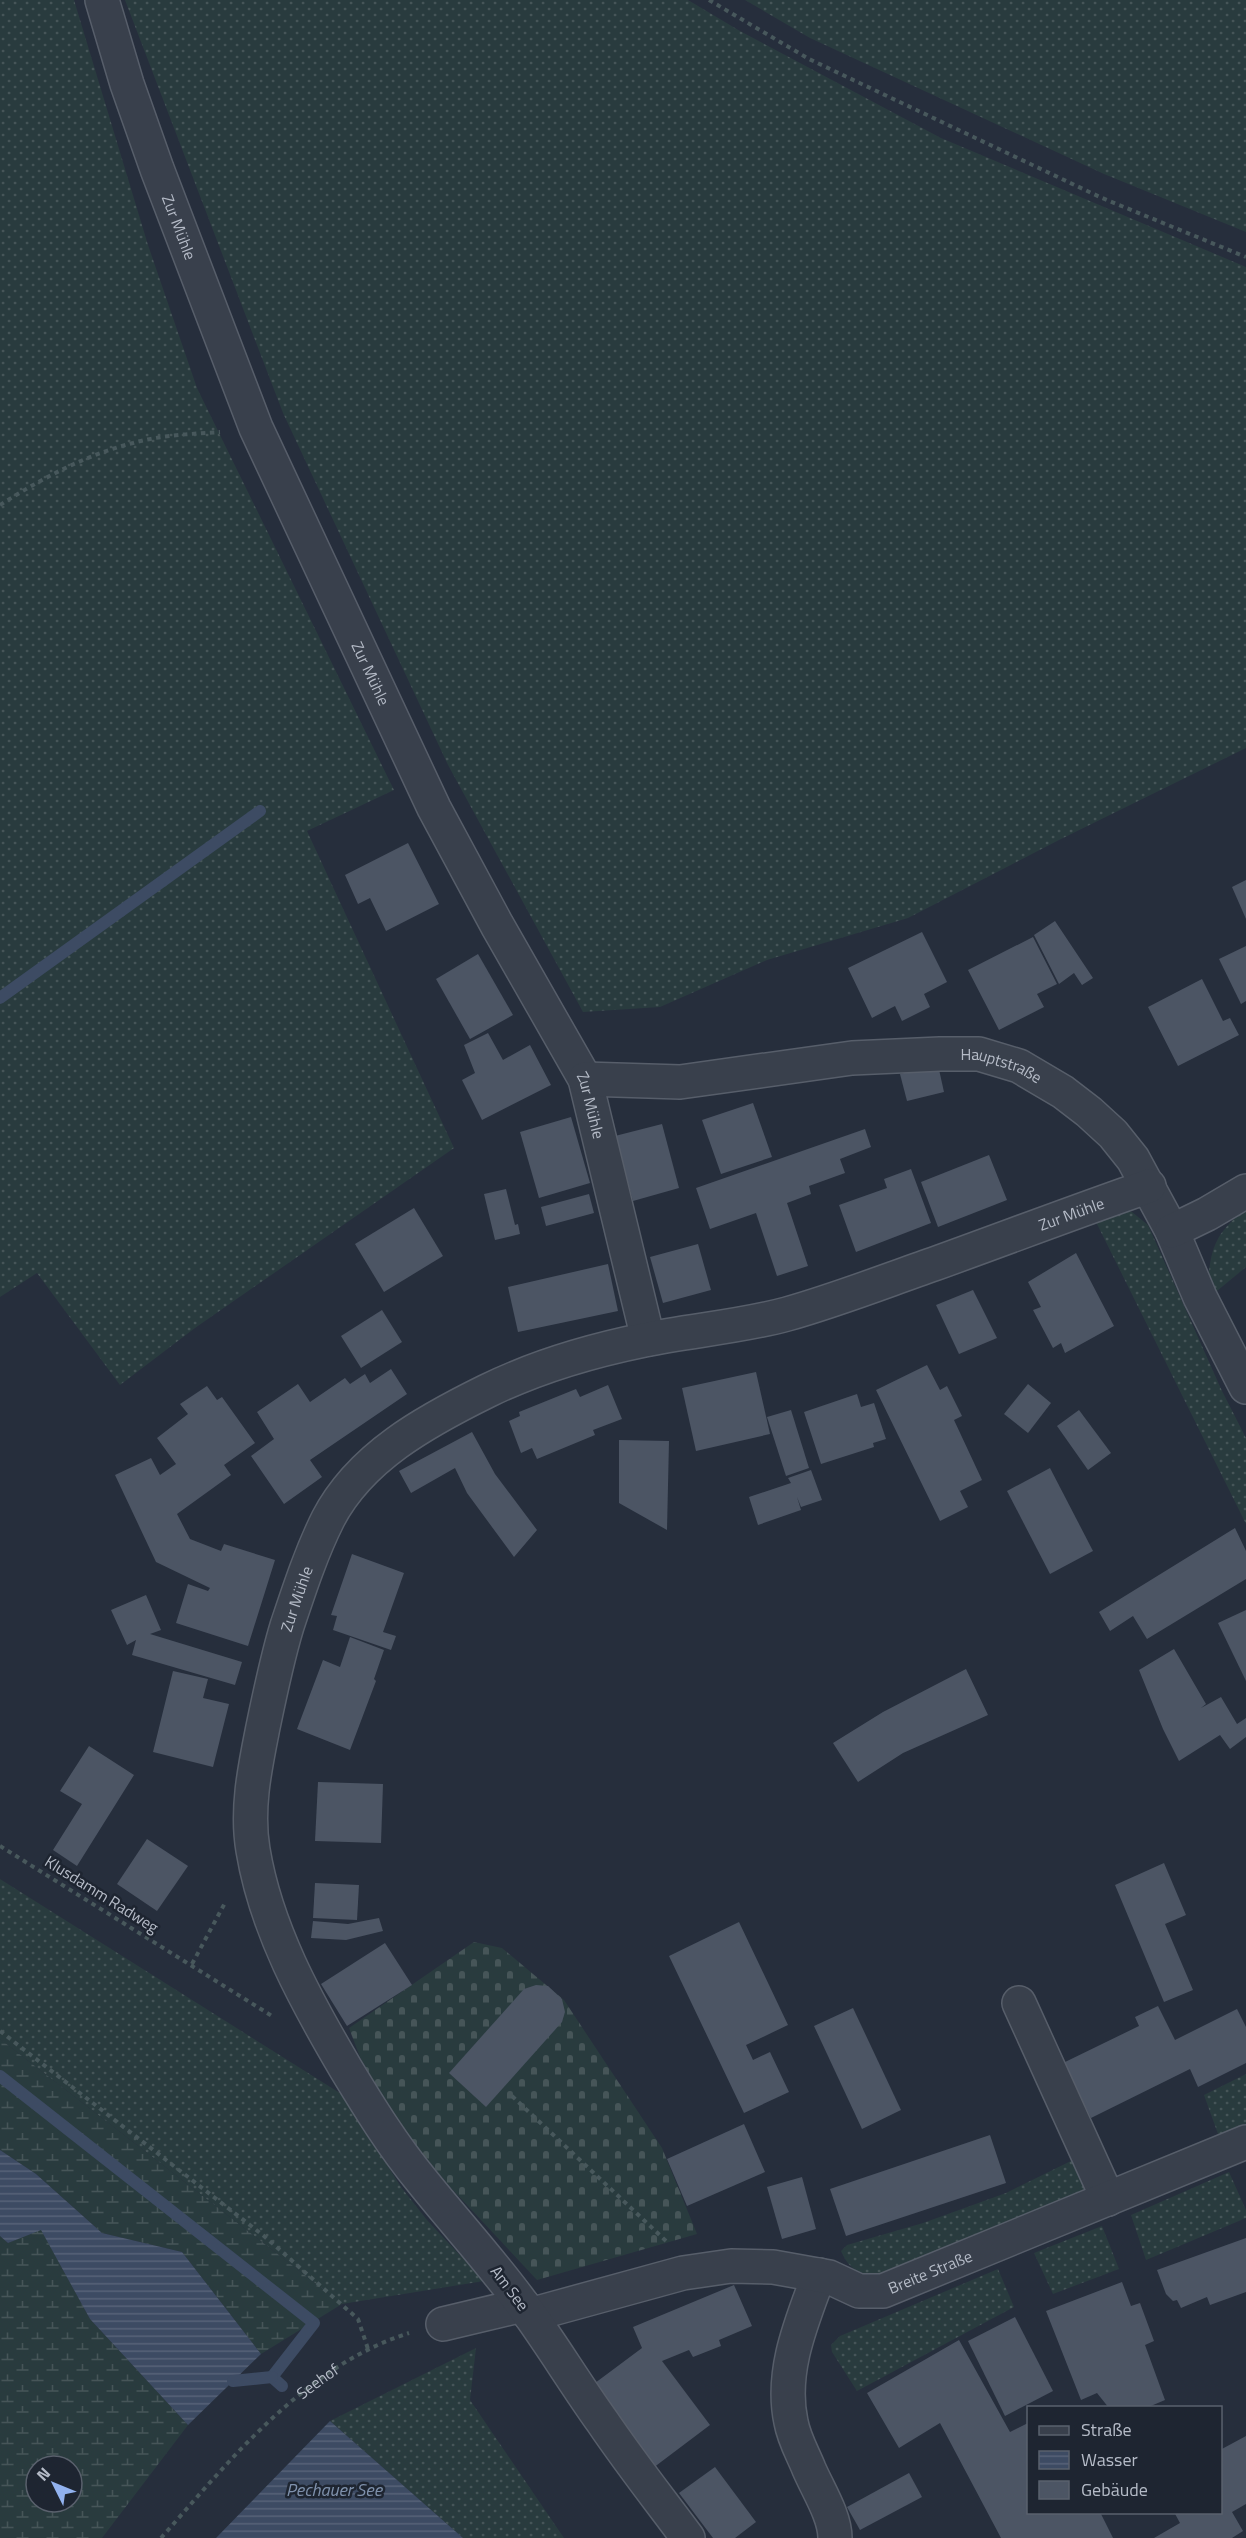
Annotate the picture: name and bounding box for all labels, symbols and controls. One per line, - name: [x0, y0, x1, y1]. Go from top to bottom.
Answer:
- street label: Zur Mühle: [156, 191, 203, 263]
- street label: Zur Mühle: [346, 637, 396, 709]
- street label: Hauptstraße: [961, 1042, 1047, 1089]
- street label: Zur Mühle: [571, 1067, 611, 1141]
- street label: Zur Mühle: [1035, 1191, 1107, 1237]
- street label: Zur Mühle: [274, 1562, 319, 1635]
- street label: Klusdamm Radweg: [40, 1849, 164, 1939]
- street label: Breite Straße: [884, 2244, 976, 2300]
- street label: Am See: [485, 2260, 535, 2316]
- street label: Seehof: [291, 2357, 344, 2405]
- legend: [1027, 2406, 1222, 2514]
- text: Straße: [1081, 2416, 1132, 2443]
- text: Wasser: [1081, 2446, 1138, 2473]
- north arrow: [24, 2454, 84, 2514]
- text: N: [30, 2462, 56, 2486]
- water label: Pechauer See: [286, 2476, 384, 2503]
- text: Gebäude: [1081, 2476, 1148, 2503]

